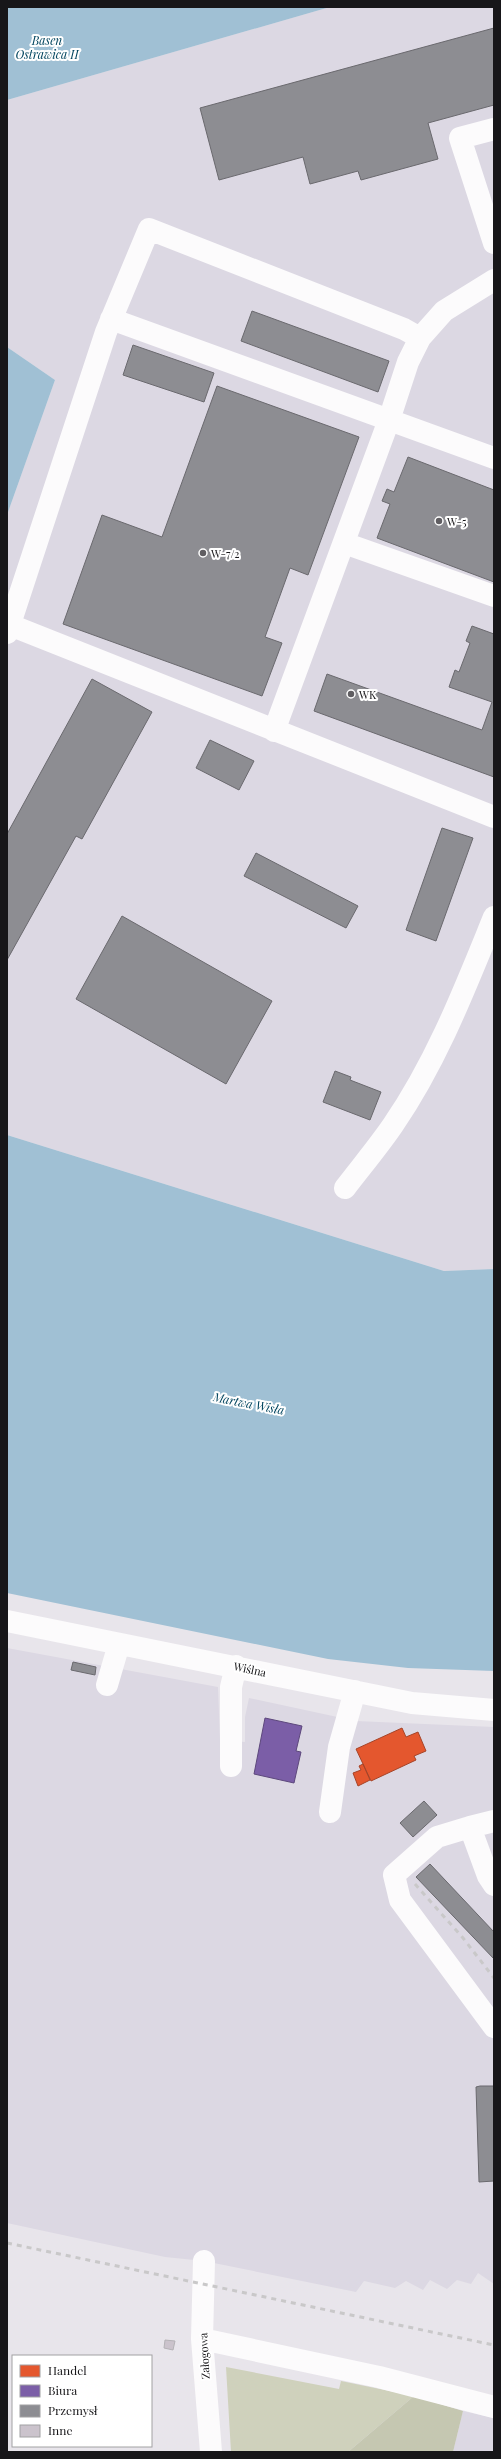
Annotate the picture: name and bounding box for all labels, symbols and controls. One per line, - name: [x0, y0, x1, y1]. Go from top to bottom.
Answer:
- water label: Basen Ostrawica II: [15, 32, 79, 62]
- place label: W-5: [446, 514, 467, 529]
- marker: W-5: [434, 516, 444, 526]
- place label: W-7/2: [210, 546, 240, 561]
- marker: W-7/2: [198, 548, 208, 558]
- place label: WK: [358, 687, 377, 702]
- marker: WK: [346, 689, 356, 699]
- water label: Martwa Wisła: [211, 1388, 286, 1418]
- street label: Wiślna: [231, 1658, 268, 1680]
- street label: Załogowa: [195, 2332, 213, 2380]
- legend: [12, 2355, 152, 2447]
- text: Handel: [48, 2362, 87, 2378]
- text: Biura: [48, 2382, 77, 2398]
- text: Przemysł: [48, 2402, 98, 2418]
- text: Inne: [48, 2422, 72, 2438]

